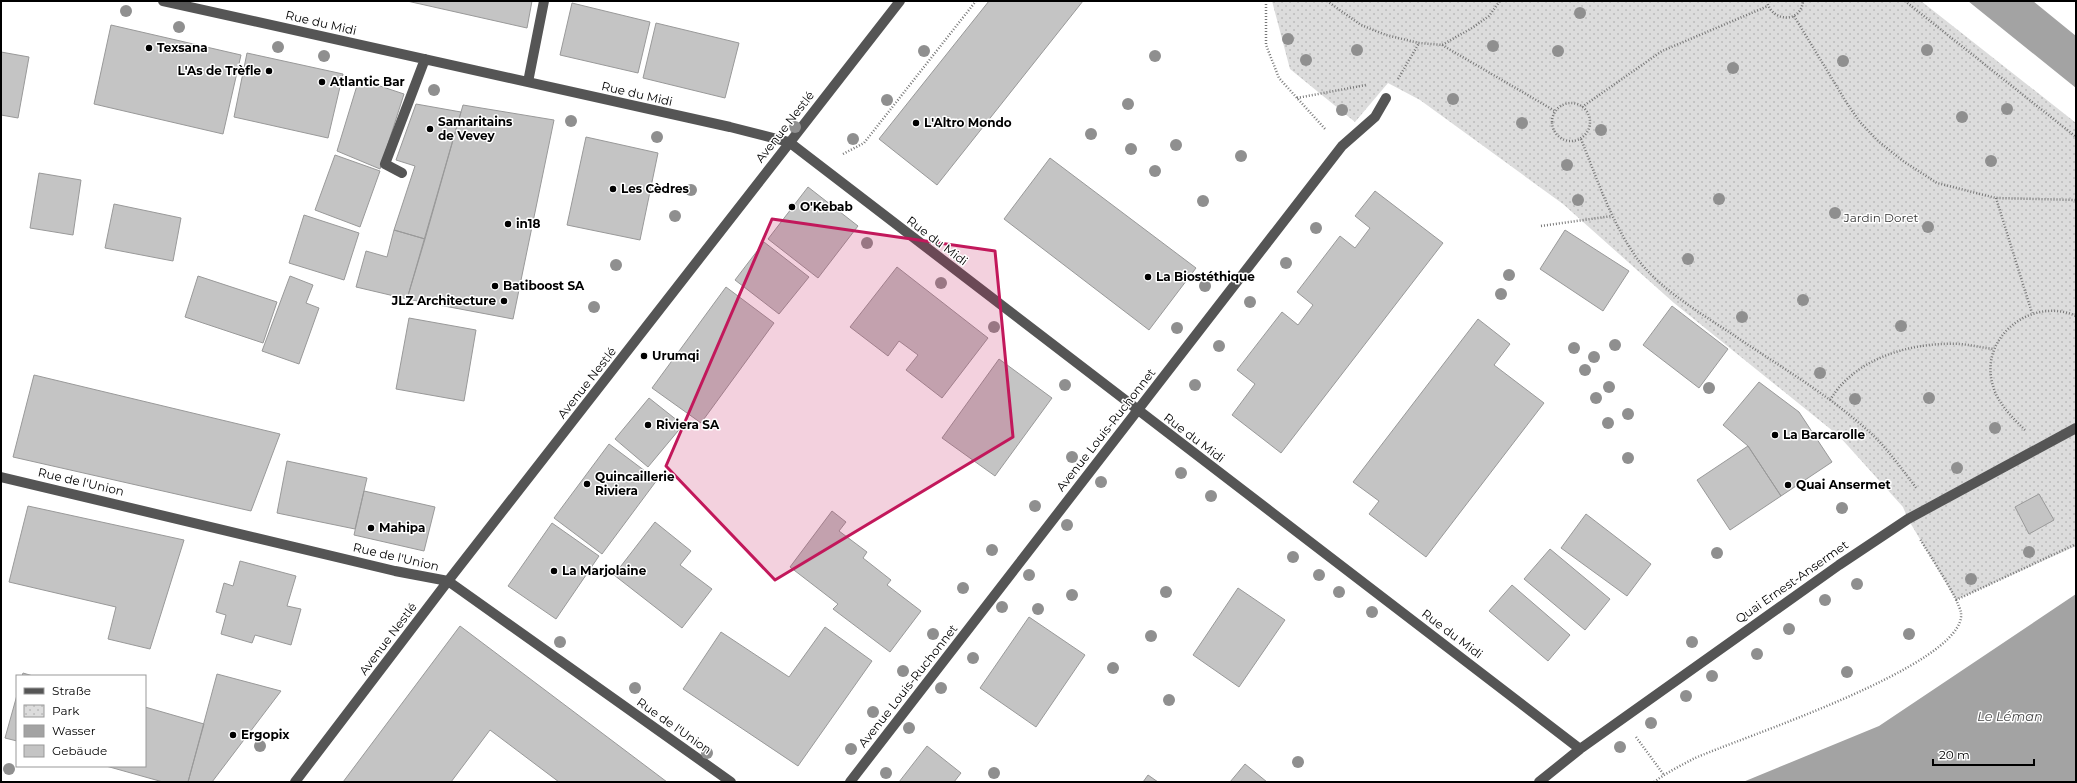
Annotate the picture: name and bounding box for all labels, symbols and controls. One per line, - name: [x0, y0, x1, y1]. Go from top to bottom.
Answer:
- street label: Rue du Midi: [284, 7, 358, 38]
- place label: Texsana: [157, 40, 208, 55]
- marker: Texsana: [144, 43, 154, 53]
- place label: L'As de Trèfle: [178, 63, 261, 78]
- marker: L'As de Trèfle: [264, 66, 274, 76]
- place label: Atlantic Bar: [329, 74, 405, 89]
- marker: Atlantic Bar: [317, 77, 327, 87]
- street label: Rue du Midi: [600, 78, 674, 109]
- street label: Avenue Nestlé: [752, 88, 817, 165]
- place label: Samaritains de Vevey: [438, 114, 513, 143]
- place label: L'Altro Mondo: [924, 115, 1012, 130]
- marker: L'Altro Mondo: [911, 118, 921, 128]
- marker: Samaritains de Vevey: [425, 124, 435, 134]
- place label: Les Cèdres: [621, 181, 690, 196]
- marker: Les Cèdres: [608, 184, 618, 194]
- place label: O'Kebab: [800, 199, 853, 214]
- marker: O'Kebab: [787, 202, 797, 212]
- park label: Jardin Doret: [1843, 210, 1918, 225]
- street label: Rue du Midi: [904, 213, 971, 268]
- place label: in18: [516, 216, 540, 231]
- marker: in18: [503, 219, 513, 229]
- place label: La Biostéthique: [1156, 269, 1255, 284]
- marker: La Biostéthique: [1143, 272, 1153, 282]
- place label: Batiboost SA: [503, 278, 585, 293]
- marker: Batiboost SA: [490, 281, 500, 291]
- place label: JLZ Architecture: [391, 293, 496, 308]
- marker: JLZ Architecture: [499, 296, 509, 306]
- street label: Avenue Nestlé: [554, 344, 619, 421]
- place label: Urumqi: [652, 348, 699, 363]
- marker: Urumqi: [639, 351, 649, 361]
- street label: Avenue Louis-Ruchonnet: [1053, 365, 1158, 494]
- street label: Rue du Midi: [1161, 410, 1228, 465]
- place label: Riviera SA: [656, 417, 720, 432]
- marker: Riviera SA: [643, 420, 653, 430]
- place label: La Barcarolle: [1783, 427, 1865, 442]
- marker: La Barcarolle: [1770, 430, 1780, 440]
- street label: Rue de l'Union: [37, 464, 126, 499]
- place label: Quincaillerie Riviera: [595, 469, 675, 498]
- place label: Quai Ansermet: [1796, 477, 1892, 492]
- marker: Quincaillerie Riviera: [582, 479, 592, 489]
- marker: Quai Ansermet: [1783, 480, 1793, 490]
- place label: Mahipa: [379, 520, 425, 535]
- marker: Mahipa: [366, 523, 376, 533]
- street label: Quai Ernest-Ansermet: [1732, 537, 1851, 626]
- street label: Rue de l'Union: [352, 539, 441, 574]
- place label: La Marjolaine: [562, 563, 647, 578]
- marker: La Marjolaine: [549, 566, 559, 576]
- street label: Avenue Nestlé: [356, 600, 420, 678]
- street label: Rue du Midi: [1419, 606, 1486, 661]
- street label: Avenue Louis-Ruchonnet: [855, 621, 960, 750]
- legend: [16, 675, 146, 767]
- text: Straße: [52, 683, 91, 698]
- street label: Rue de l'Union: [634, 694, 715, 757]
- text: Park: [52, 703, 80, 718]
- water label: Le Léman: [1977, 708, 2043, 724]
- text: Wasser: [52, 723, 96, 738]
- place label: Ergopix: [241, 727, 290, 742]
- marker: Ergopix: [228, 730, 238, 740]
- scale bar: [1933, 741, 2034, 767]
- text: Gebäude: [52, 743, 107, 758]
- text: 20 m: [1939, 747, 1970, 762]

